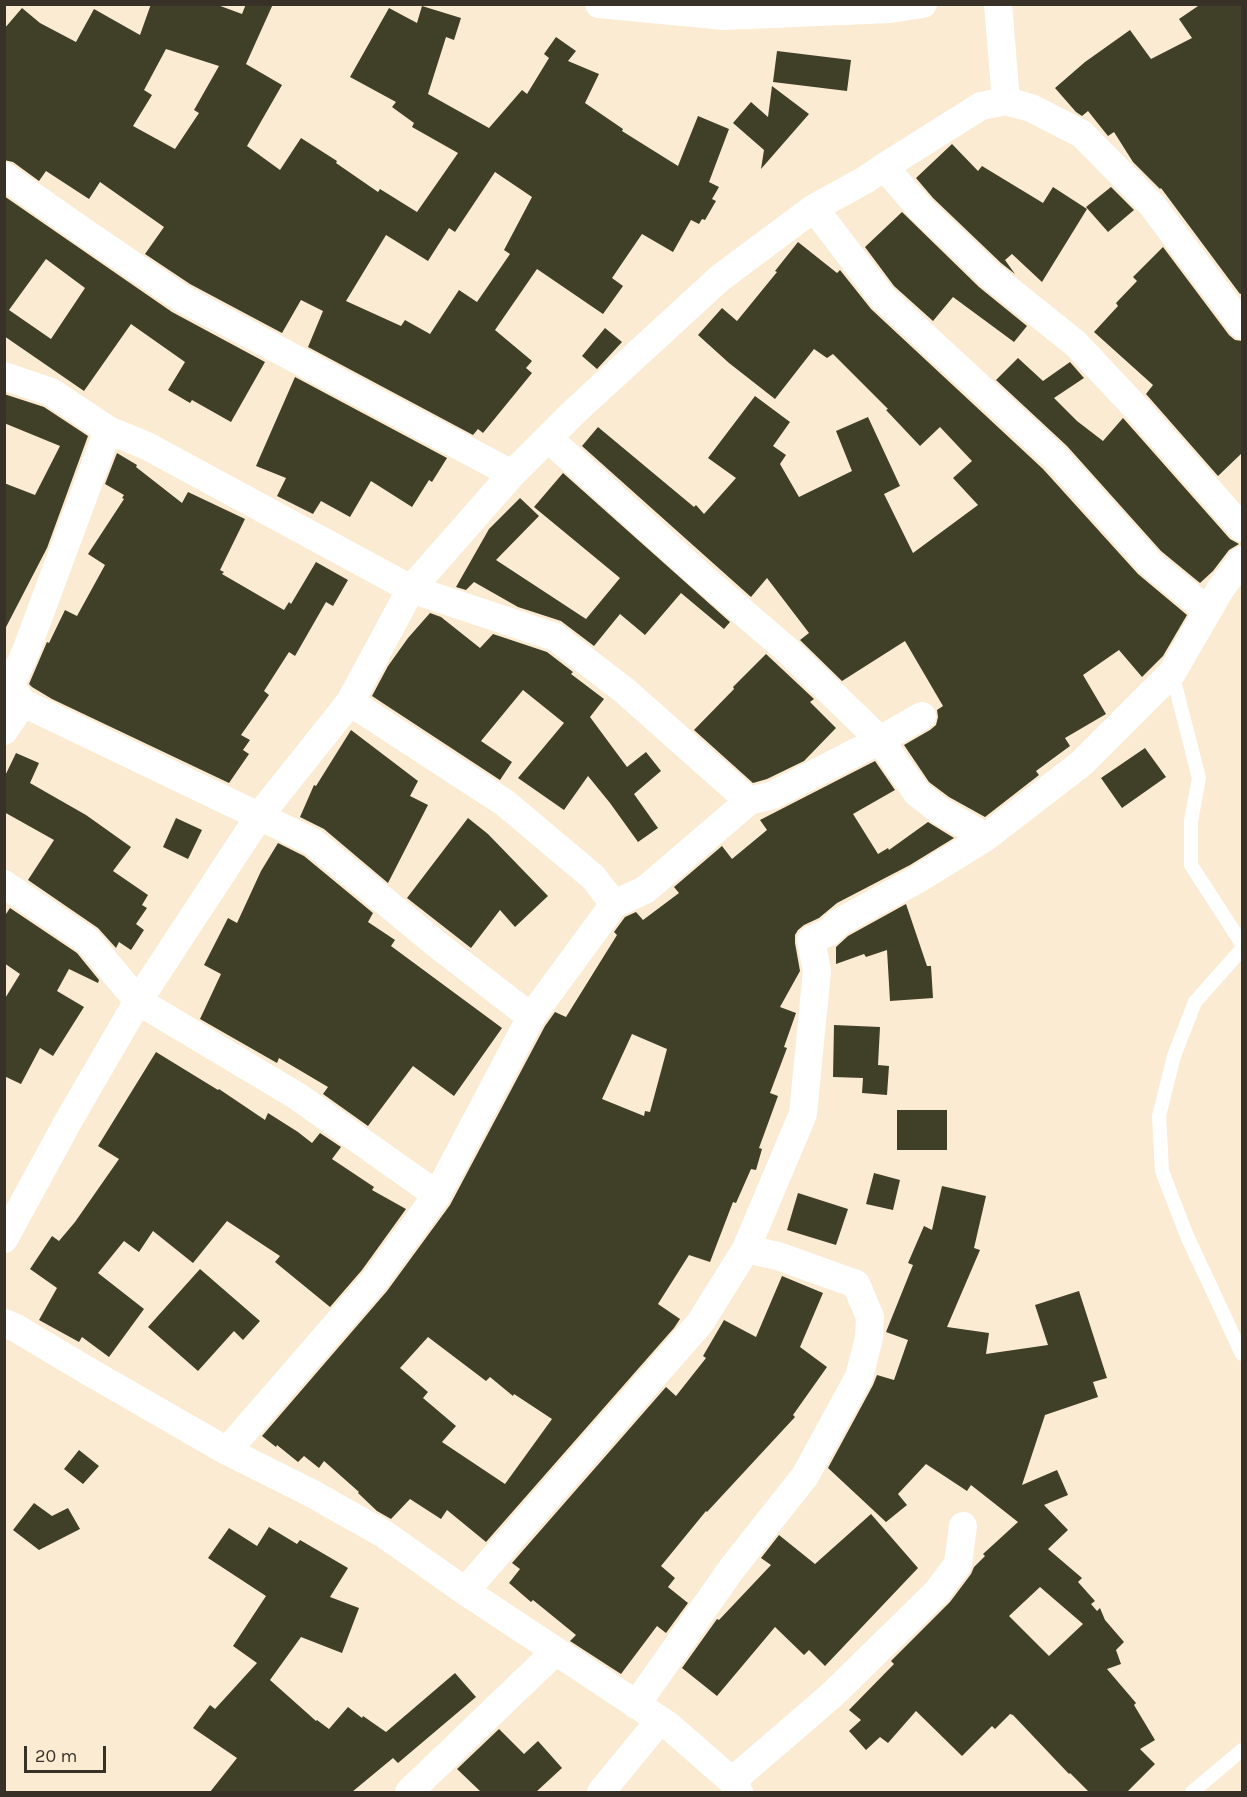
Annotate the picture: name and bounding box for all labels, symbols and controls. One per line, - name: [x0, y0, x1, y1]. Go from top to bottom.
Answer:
- scale bar: [27, 1734, 110, 1772]
- text: 20 m: [35, 1745, 77, 1767]

